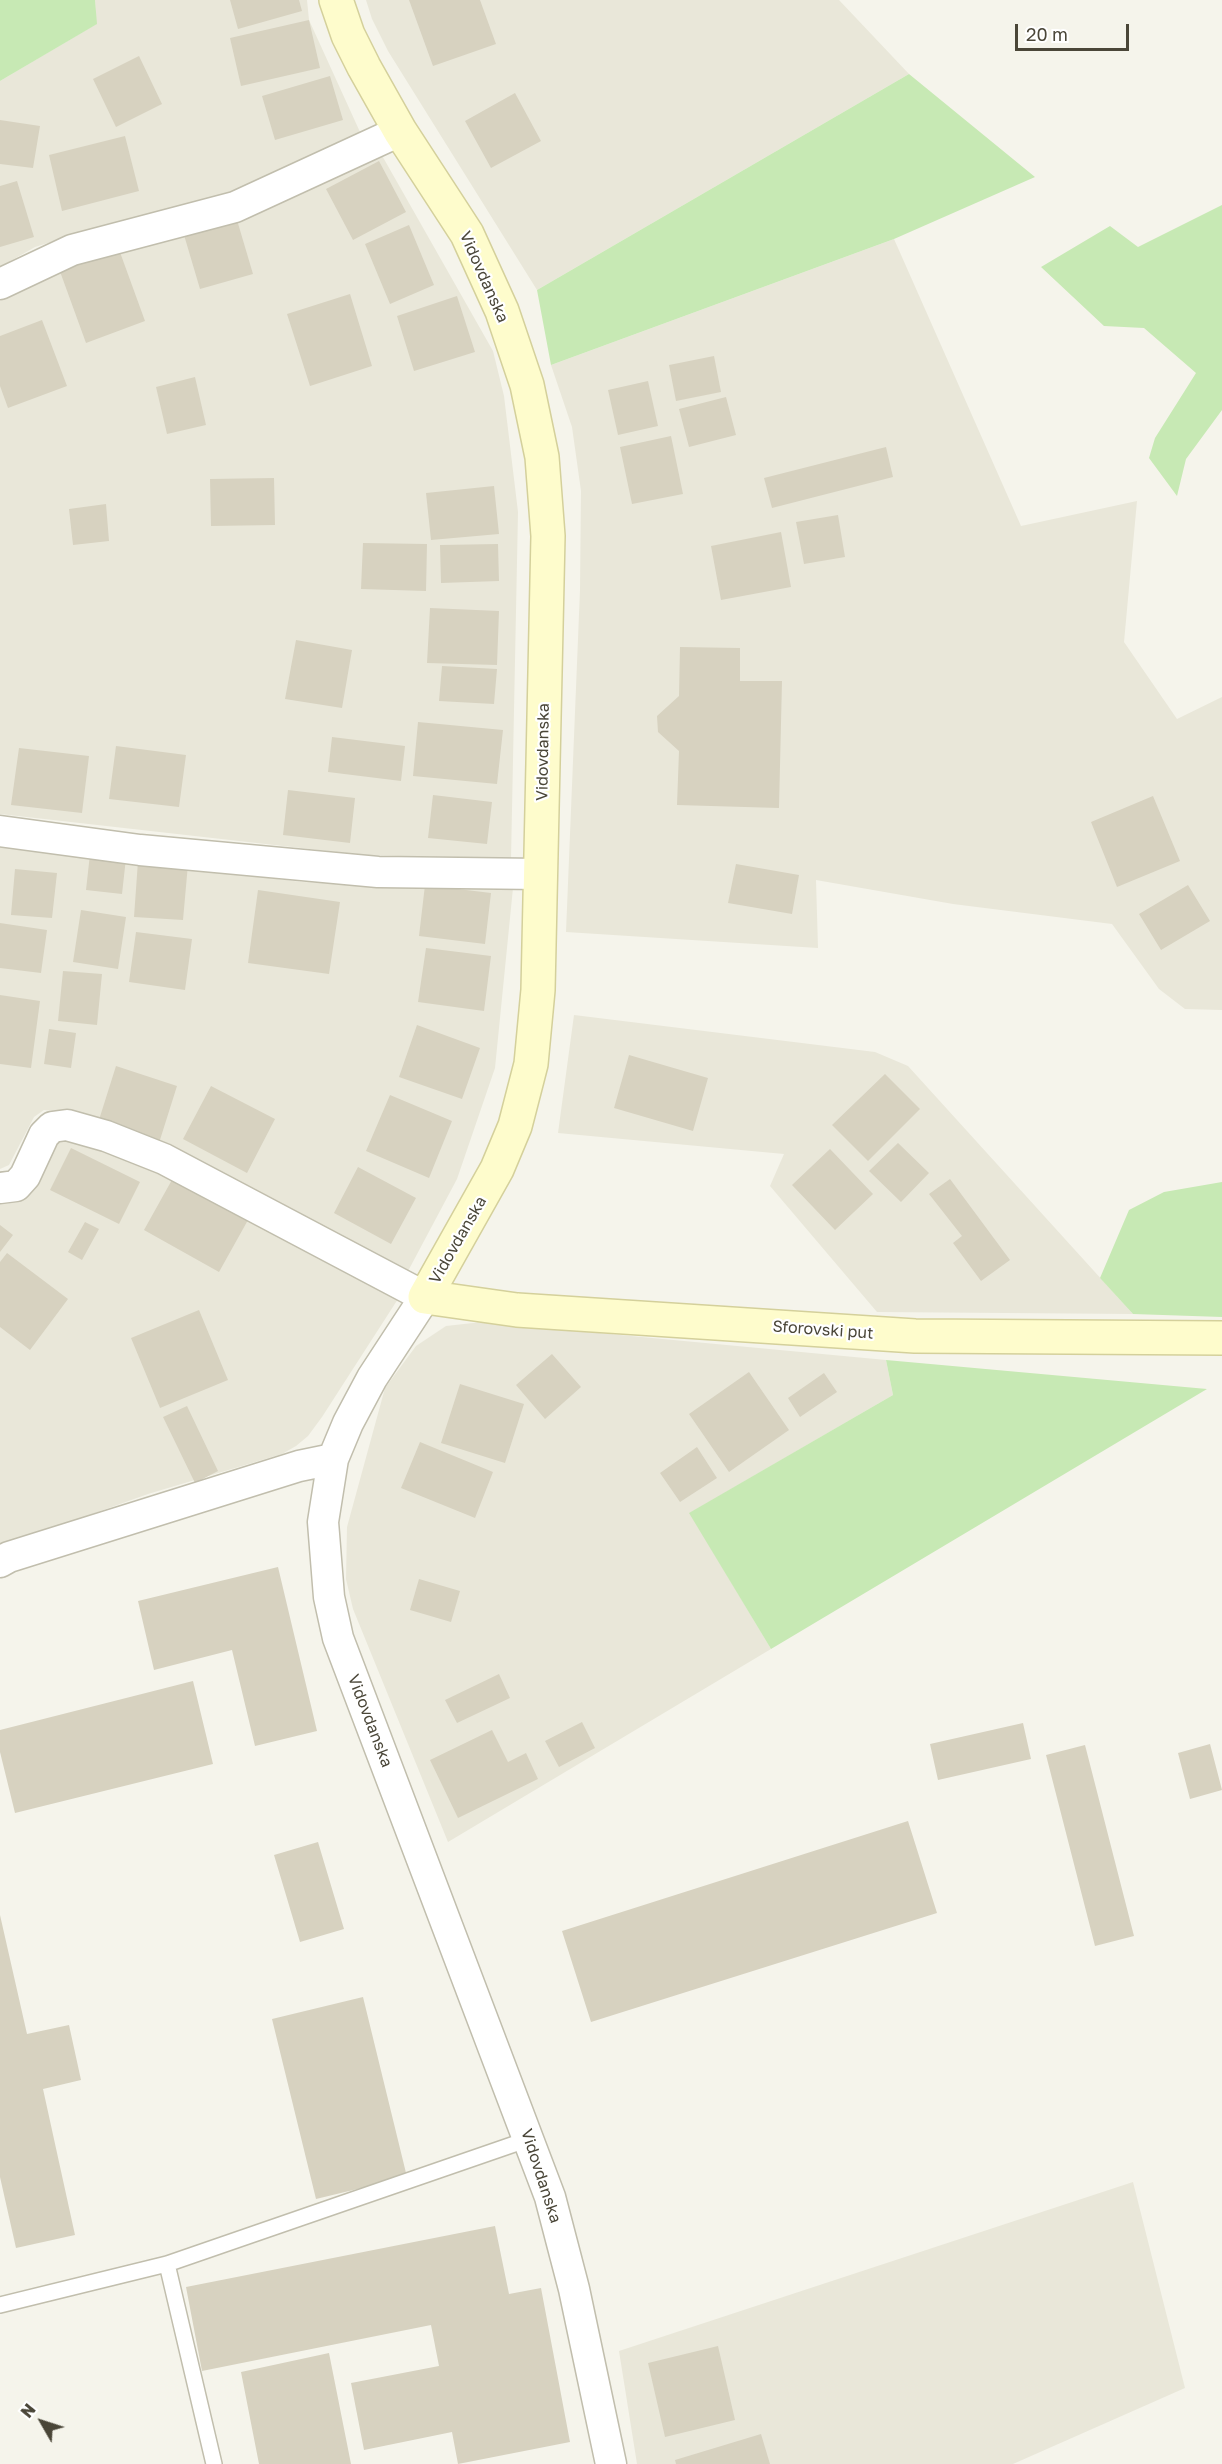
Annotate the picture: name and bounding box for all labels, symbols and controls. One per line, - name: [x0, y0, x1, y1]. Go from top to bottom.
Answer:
- scale bar: [1018, 12, 1132, 50]
- text: 20 m: [1026, 23, 1068, 45]
- street label: Vidovdanska: [455, 228, 513, 326]
- street label: Vidovdanska: [533, 703, 553, 801]
- street label: Vidovdanska: [425, 1193, 491, 1287]
- street label: Sforovski put: [772, 1317, 874, 1343]
- street label: Vidovdanska: [343, 1672, 397, 1770]
- street label: Vidovdanska: [517, 2126, 565, 2226]
- north arrow: [12, 2392, 72, 2452]
- text: N: [16, 2400, 40, 2422]

